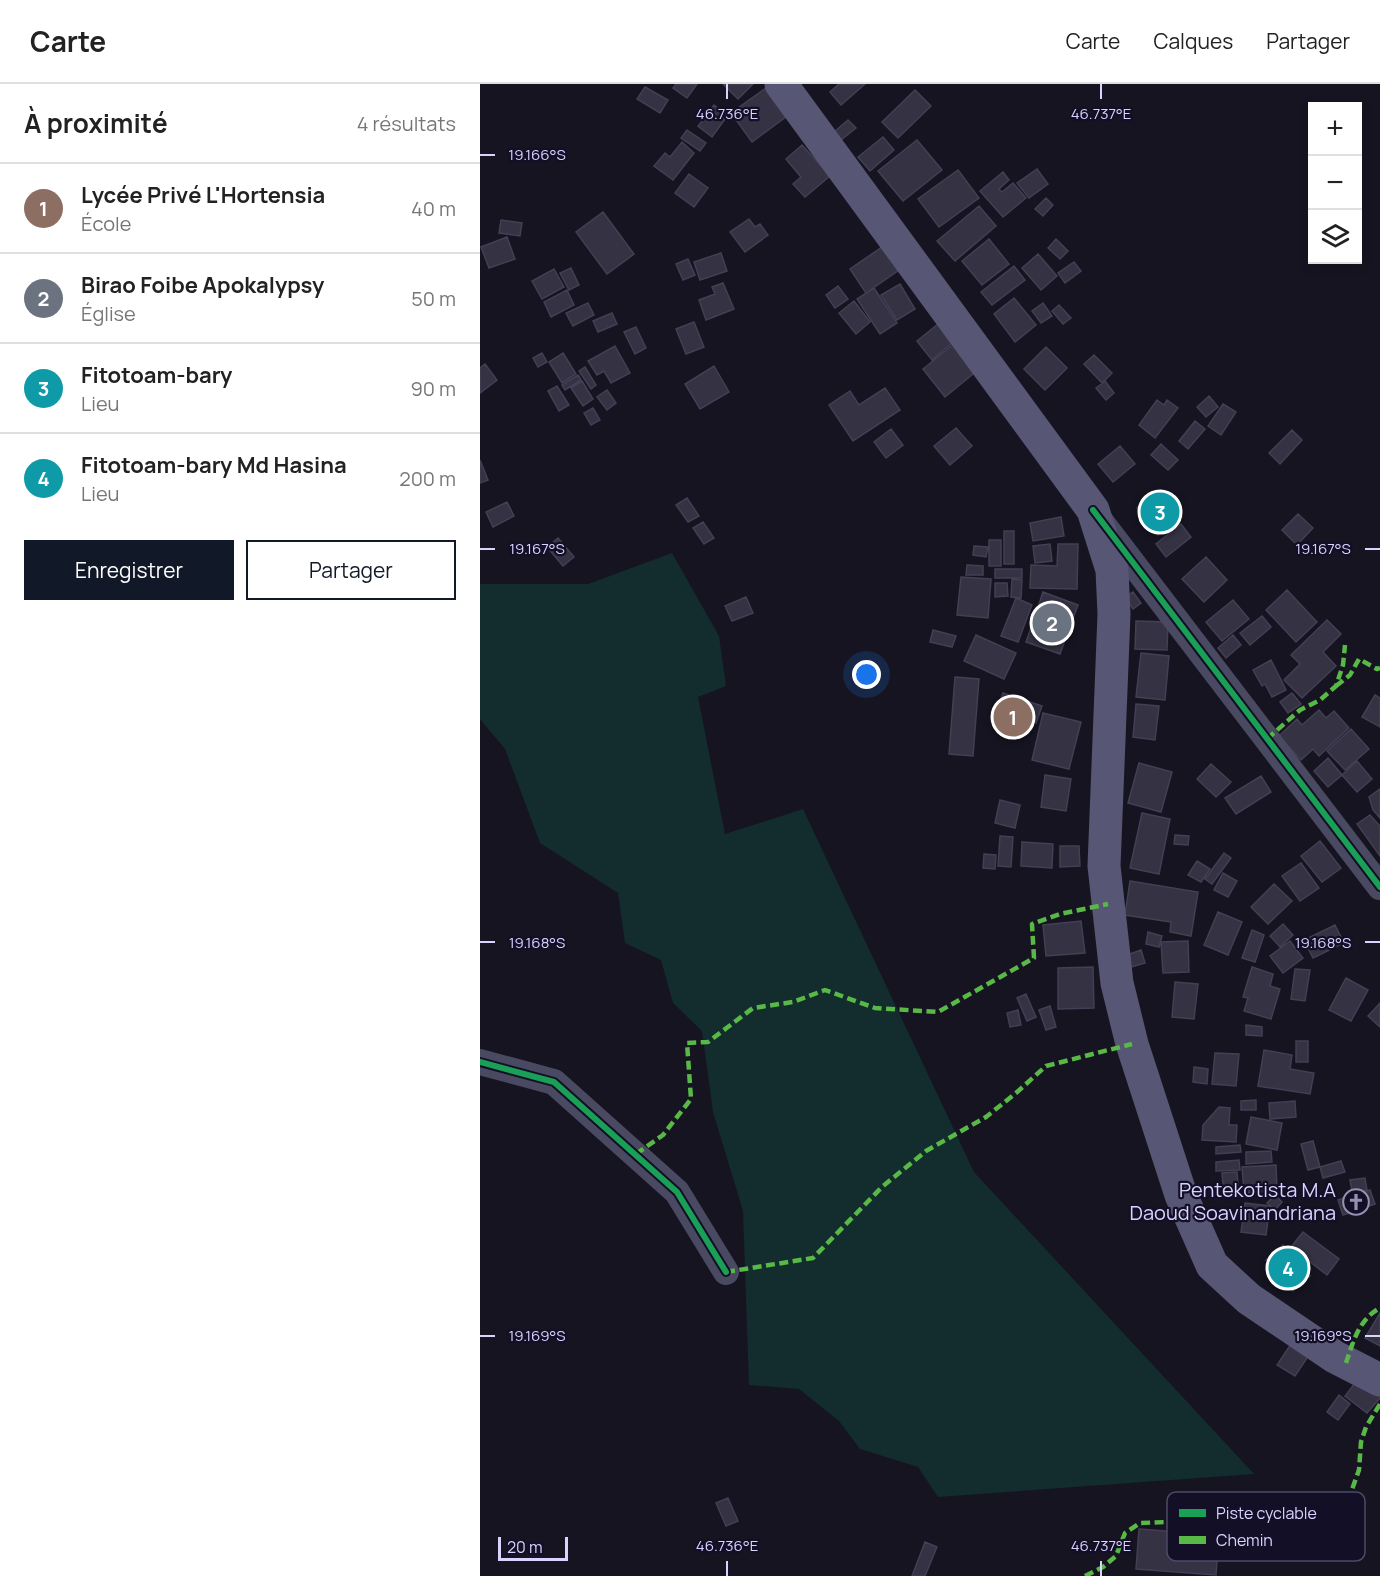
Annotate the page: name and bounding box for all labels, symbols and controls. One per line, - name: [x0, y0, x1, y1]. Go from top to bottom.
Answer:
- text: Carte: [30, 22, 106, 60]
- text: Carte: [1066, 27, 1120, 55]
- text: Calques: [1153, 27, 1233, 55]
- text: Partager: [1266, 27, 1350, 55]
- map controls: [1308, 102, 1362, 264]
- button: +: [1308, 102, 1362, 156]
- text: 46.736°E: [696, 103, 758, 124]
- text: 46.737°E: [1071, 103, 1131, 124]
- text: À proximité: [24, 105, 168, 141]
- text: 4 résultats: [357, 110, 456, 137]
- text: 19.166°S: [508, 144, 566, 165]
- button: −: [1308, 156, 1362, 210]
- text: Lycée Privé L'Hortensia: [81, 180, 325, 210]
- text: 1: [39, 195, 48, 222]
- text: 40 m: [411, 195, 456, 222]
- text: École: [81, 210, 131, 237]
- button: layers: [1308, 210, 1362, 264]
- text: Birao Foibe Apokalypsy: [81, 270, 324, 300]
- text: 2: [38, 285, 49, 312]
- text: 50 m: [411, 285, 456, 312]
- text: Église: [81, 300, 136, 327]
- text: Fitotoam-bary: [81, 360, 232, 390]
- text: 3: [38, 375, 49, 402]
- text: 90 m: [410, 375, 456, 402]
- text: Lieu: [81, 390, 119, 417]
- text: Fitotoam-bary Md Hasina: [81, 450, 347, 480]
- text: 4: [37, 465, 50, 492]
- text: 200 m: [399, 465, 456, 492]
- text: Lieu: [81, 480, 119, 507]
- pin: 3: [1140, 490, 1180, 534]
- text: 19.167°S: [509, 538, 565, 559]
- text: 19.167°S: [1295, 538, 1351, 559]
- button: Enregistrer: [24, 540, 234, 600]
- button: Partager: [246, 540, 456, 600]
- pin: 2: [1032, 600, 1072, 646]
- your location: [852, 660, 881, 689]
- pin: 1: [994, 694, 1032, 740]
- text: 19.168°S: [509, 932, 565, 953]
- text: 19.168°S: [1295, 932, 1351, 953]
- place label: Pentekotista M.A Daoud Soavinandriana: [1130, 1176, 1336, 1226]
- church icon: Pentekotista M.A Daoud Soavinandriana: [1341, 1187, 1371, 1217]
- pin: 4: [1268, 1246, 1308, 1290]
- text: 19.169°S: [508, 1325, 566, 1346]
- text: 19.169°S: [1294, 1325, 1352, 1346]
- legend: [1167, 1492, 1365, 1561]
- text: Piste cyclable: [1216, 1502, 1317, 1524]
- text: Chemin: [1216, 1529, 1273, 1551]
- scale bar: [498, 1534, 568, 1562]
- text: 46.736°E: [696, 1535, 758, 1556]
- text: 46.737°E: [1071, 1535, 1131, 1556]
- text: 20 m: [507, 1536, 543, 1558]

